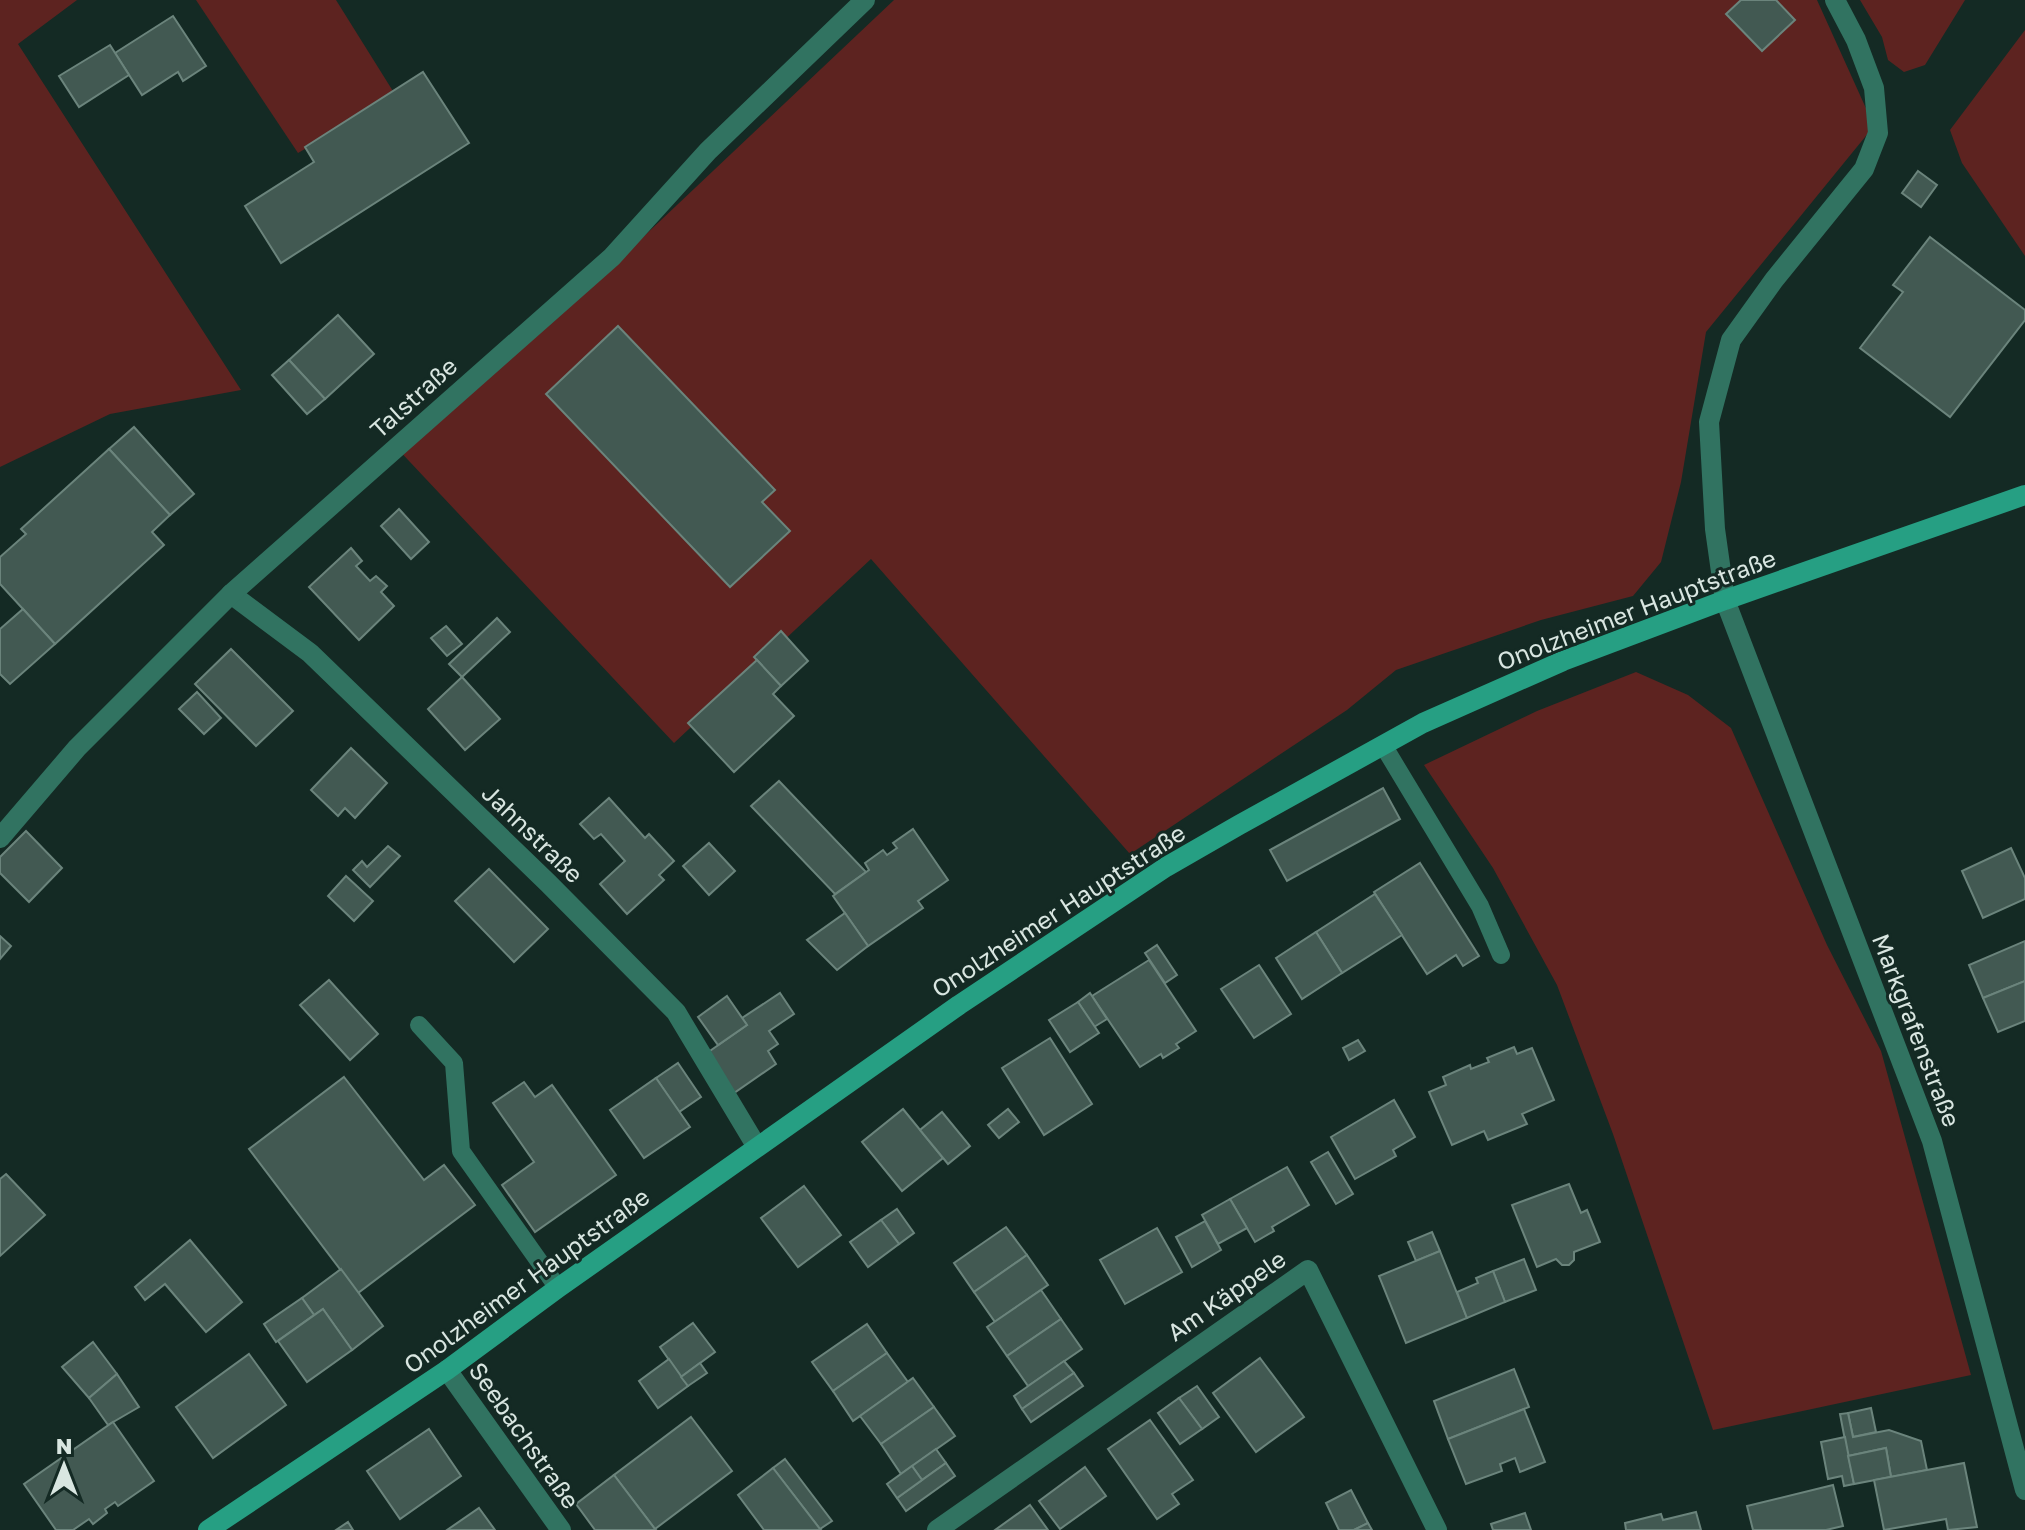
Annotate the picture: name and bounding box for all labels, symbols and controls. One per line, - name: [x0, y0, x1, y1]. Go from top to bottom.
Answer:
- street label: Talstraße: [364, 350, 462, 444]
- street label: Onolzheimer Hauptstraße: [1493, 542, 1779, 676]
- street label: Jahnstraße: [476, 778, 590, 888]
- street label: Onolzheimer Hauptstraße: [926, 817, 1190, 1003]
- street label: Markgrafenstraße: [1867, 930, 1967, 1130]
- street label: Onolzheimer Hauptstraße: [398, 1181, 654, 1379]
- street label: Am Käppele: [1161, 1244, 1291, 1346]
- street label: Seebachstraße: [464, 1356, 586, 1514]
- north arrow: [24, 1426, 104, 1506]
- text: N: [56, 1432, 72, 1459]

